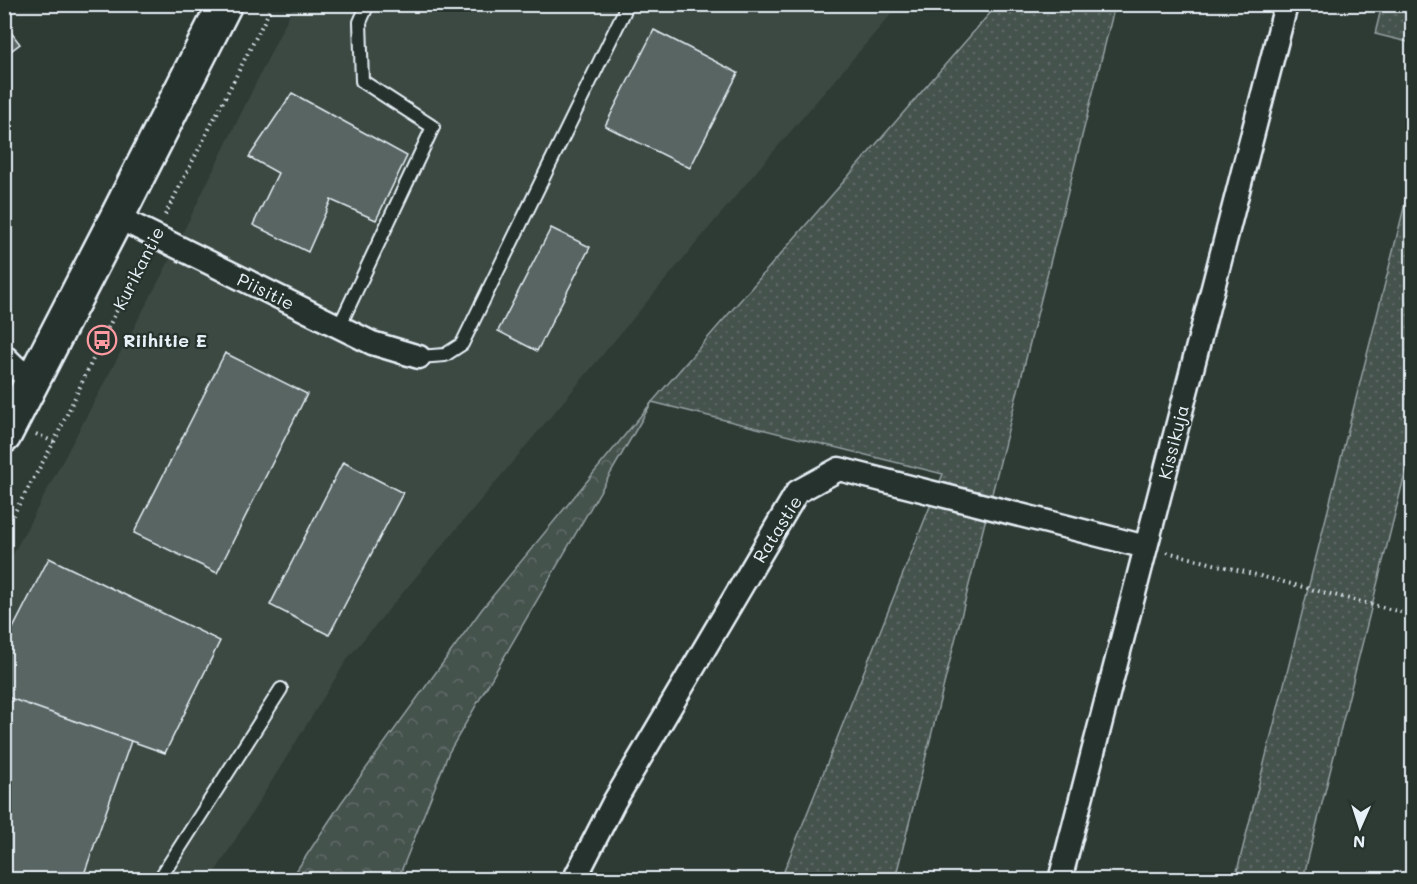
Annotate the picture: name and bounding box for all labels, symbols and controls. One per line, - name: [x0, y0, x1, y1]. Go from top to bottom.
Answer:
- street label: Kurikantie: [107, 222, 169, 314]
- street label: Piisitie: [233, 267, 299, 315]
- bus stop icon: Riihitie E: [86, 324, 118, 356]
- place label: Riihitie E: [123, 328, 207, 352]
- street label: Kissikuja: [1152, 402, 1194, 482]
- street label: Ratastie: [747, 491, 807, 567]
- north arrow: [1330, 797, 1390, 857]
- text: N: [1353, 832, 1366, 853]

